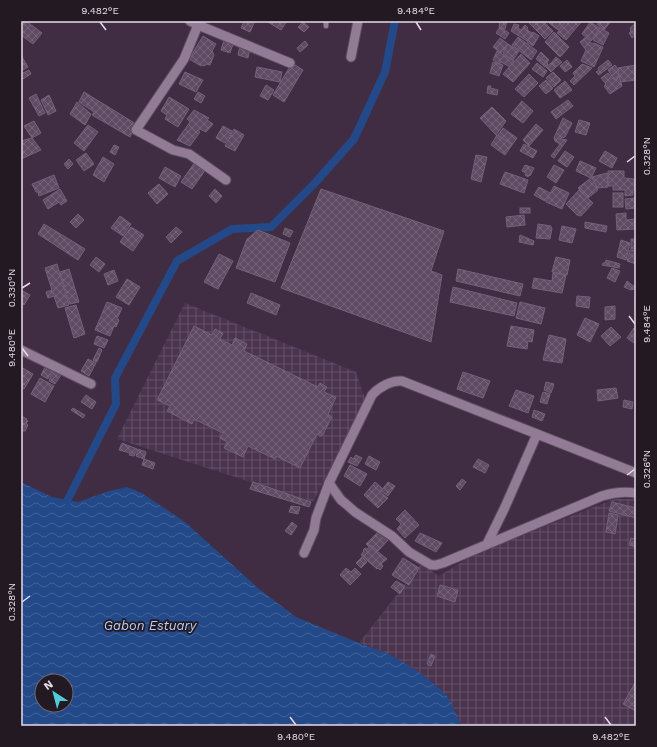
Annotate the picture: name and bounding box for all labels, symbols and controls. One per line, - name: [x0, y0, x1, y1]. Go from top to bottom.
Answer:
- text: 9.482°E: [81, 5, 119, 16]
- text: 9.484°E: [397, 5, 435, 16]
- text: 0.328°N: [641, 137, 652, 175]
- text: 0.330°N: [6, 269, 17, 307]
- text: 9.484°E: [641, 305, 652, 343]
- text: 9.480°E: [6, 329, 17, 367]
- text: 0.326°N: [641, 450, 652, 488]
- text: 0.328°N: [6, 583, 17, 621]
- water label: Gabon Estuary: [104, 618, 198, 633]
- north arrow: [34, 673, 74, 713]
- text: N: [41, 678, 56, 693]
- text: 9.480°E: [277, 731, 315, 742]
- text: 9.482°E: [592, 731, 630, 742]

